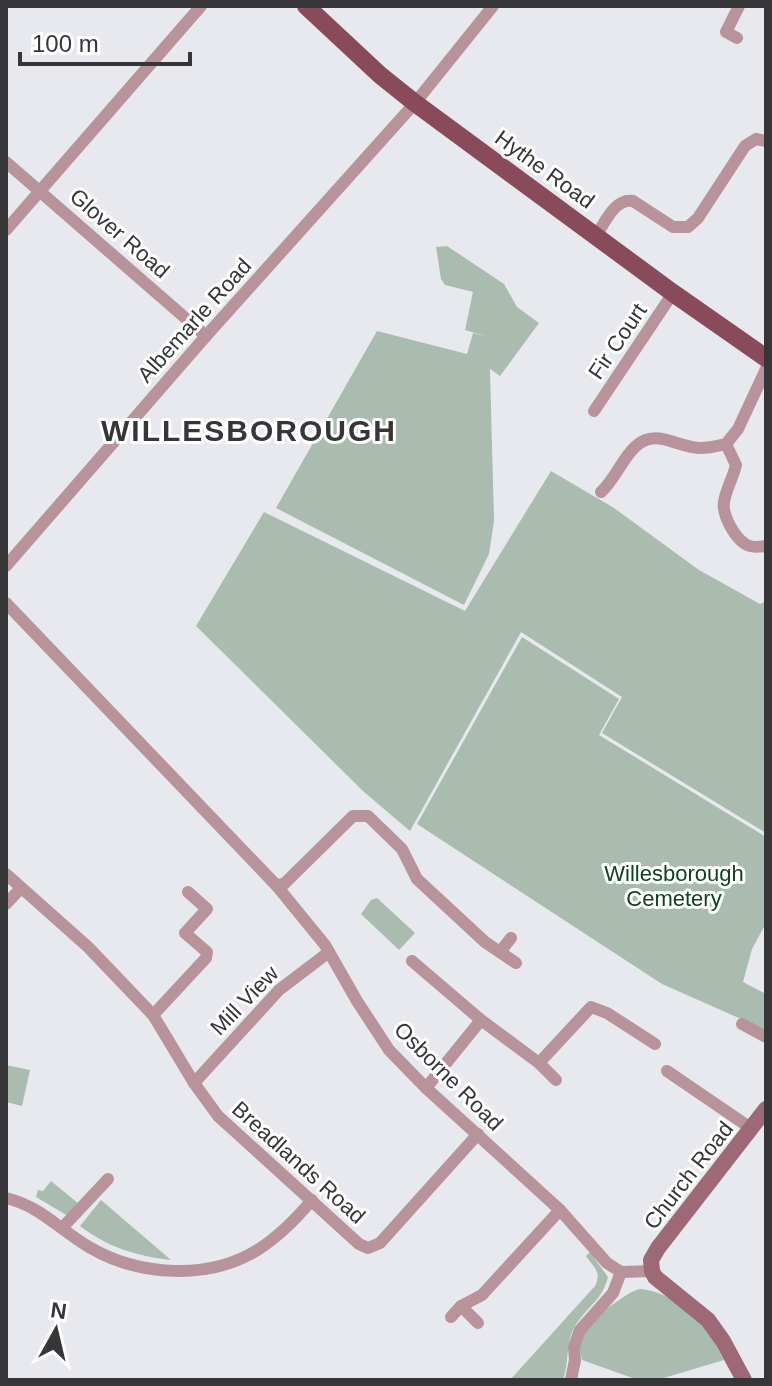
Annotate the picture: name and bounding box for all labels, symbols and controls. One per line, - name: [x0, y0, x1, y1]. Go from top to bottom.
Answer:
- scale bar: [20, 16, 190, 66]
- text: 100 m: [32, 30, 99, 57]
- street label: Hythe Road: [490, 125, 599, 214]
- street label: Glover Road: [65, 183, 174, 283]
- street label: Albemarle Road: [132, 253, 256, 387]
- street label: Fir Court: [583, 299, 652, 384]
- district label: WILLESBOROUGH: [101, 414, 397, 447]
- park label: Willesborough Cemetery: [604, 861, 744, 911]
- street label: Mill View: [205, 961, 283, 1040]
- street label: Osborne Road: [389, 1017, 508, 1136]
- street label: Breadlands Road: [227, 1096, 370, 1229]
- street label: Church Road: [639, 1117, 738, 1234]
- north arrow: [16, 1290, 96, 1370]
- text: N: [49, 1297, 68, 1324]

